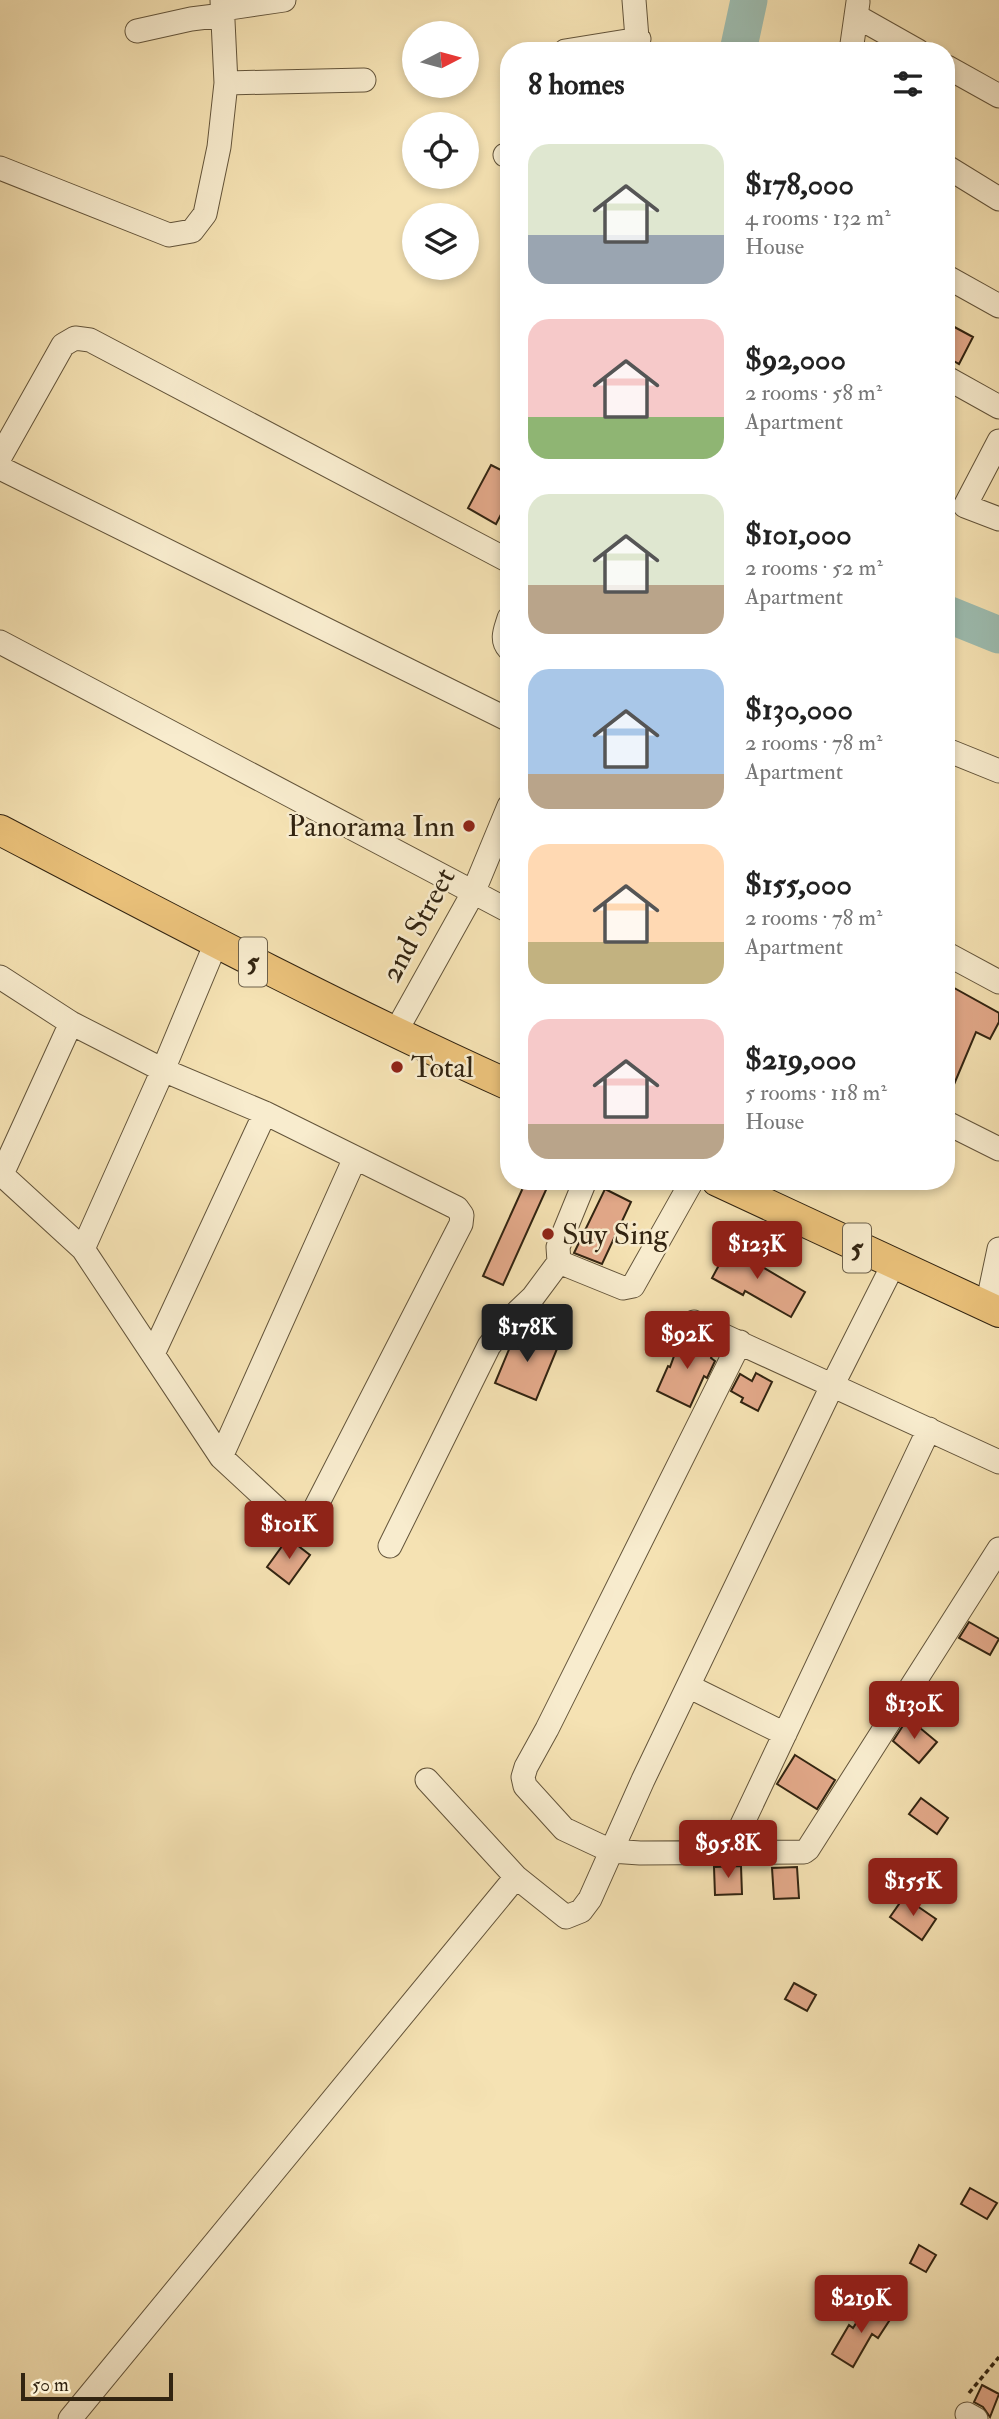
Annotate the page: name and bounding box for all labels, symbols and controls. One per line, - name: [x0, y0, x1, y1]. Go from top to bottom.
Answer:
- north arrow: [402, 21, 480, 98]
- map controls: [402, 21, 479, 280]
- icon: filters: [889, 65, 927, 103]
- text: 8 homes: [528, 66, 625, 103]
- button: locate: [402, 112, 479, 189]
- text: $178,000: [745, 166, 854, 203]
- icon: home: [584, 172, 668, 256]
- button: layers: [402, 203, 479, 280]
- text: 4 rooms · 132 m²: [745, 203, 891, 232]
- text: House: [745, 232, 804, 261]
- text: $92,000: [745, 341, 846, 378]
- icon: home: [584, 347, 668, 431]
- text: 2 rooms · 58 m²: [745, 378, 882, 407]
- text: Apartment: [745, 407, 843, 436]
- text: $101,000: [745, 516, 852, 553]
- icon: home: [584, 522, 668, 606]
- text: 2 rooms · 52 m²: [745, 553, 883, 582]
- text: Apartment: [745, 582, 843, 611]
- text: $130,000: [745, 691, 853, 728]
- icon: home: [584, 697, 668, 781]
- text: 2 rooms · 78 m²: [745, 728, 883, 757]
- text: Apartment: [745, 757, 843, 786]
- place label: Panorama Inn: [288, 808, 455, 845]
- marker: Panorama Inn: [461, 818, 477, 834]
- street label: 2nd Street: [373, 861, 464, 988]
- text: $155,000: [745, 866, 852, 903]
- icon: home: [584, 872, 668, 956]
- text: 2 rooms · 78 m²: [745, 903, 883, 932]
- text: Apartment: [745, 932, 843, 961]
- road number: 5: [239, 937, 267, 986]
- text: $219,000: [745, 1041, 856, 1078]
- icon: home: [584, 1047, 668, 1131]
- place label: Total: [411, 1049, 474, 1086]
- marker: Total: [389, 1059, 405, 1075]
- text: 5 rooms · 118 m²: [745, 1078, 887, 1107]
- text: House: [745, 1107, 804, 1136]
- place label: Suy Sing: [562, 1216, 670, 1253]
- pin: $123K: [708, 1222, 806, 1281]
- road number: 5: [843, 1224, 871, 1272]
- marker: Suy Sing: [540, 1226, 556, 1242]
- text: $123K: [728, 1229, 786, 1258]
- pin: $178K: [478, 1304, 576, 1364]
- text: $178K: [498, 1312, 556, 1341]
- pin: $92K: [646, 1312, 728, 1371]
- text: $92K: [661, 1319, 713, 1348]
- pin: $101K: [240, 1502, 338, 1561]
- text: $101K: [260, 1509, 318, 1538]
- pin: $130K: [865, 1682, 963, 1741]
- text: $130K: [885, 1689, 943, 1718]
- pin: $95.8K: [671, 1820, 785, 1880]
- text: $95.8K: [695, 1828, 761, 1857]
- pin: $155K: [864, 1858, 962, 1918]
- text: $155K: [884, 1866, 942, 1895]
- pin: $219K: [812, 2276, 910, 2335]
- text: $219K: [831, 2283, 891, 2312]
- scale bar: [21, 2370, 173, 2402]
- text: 50 m: [32, 2373, 69, 2397]

